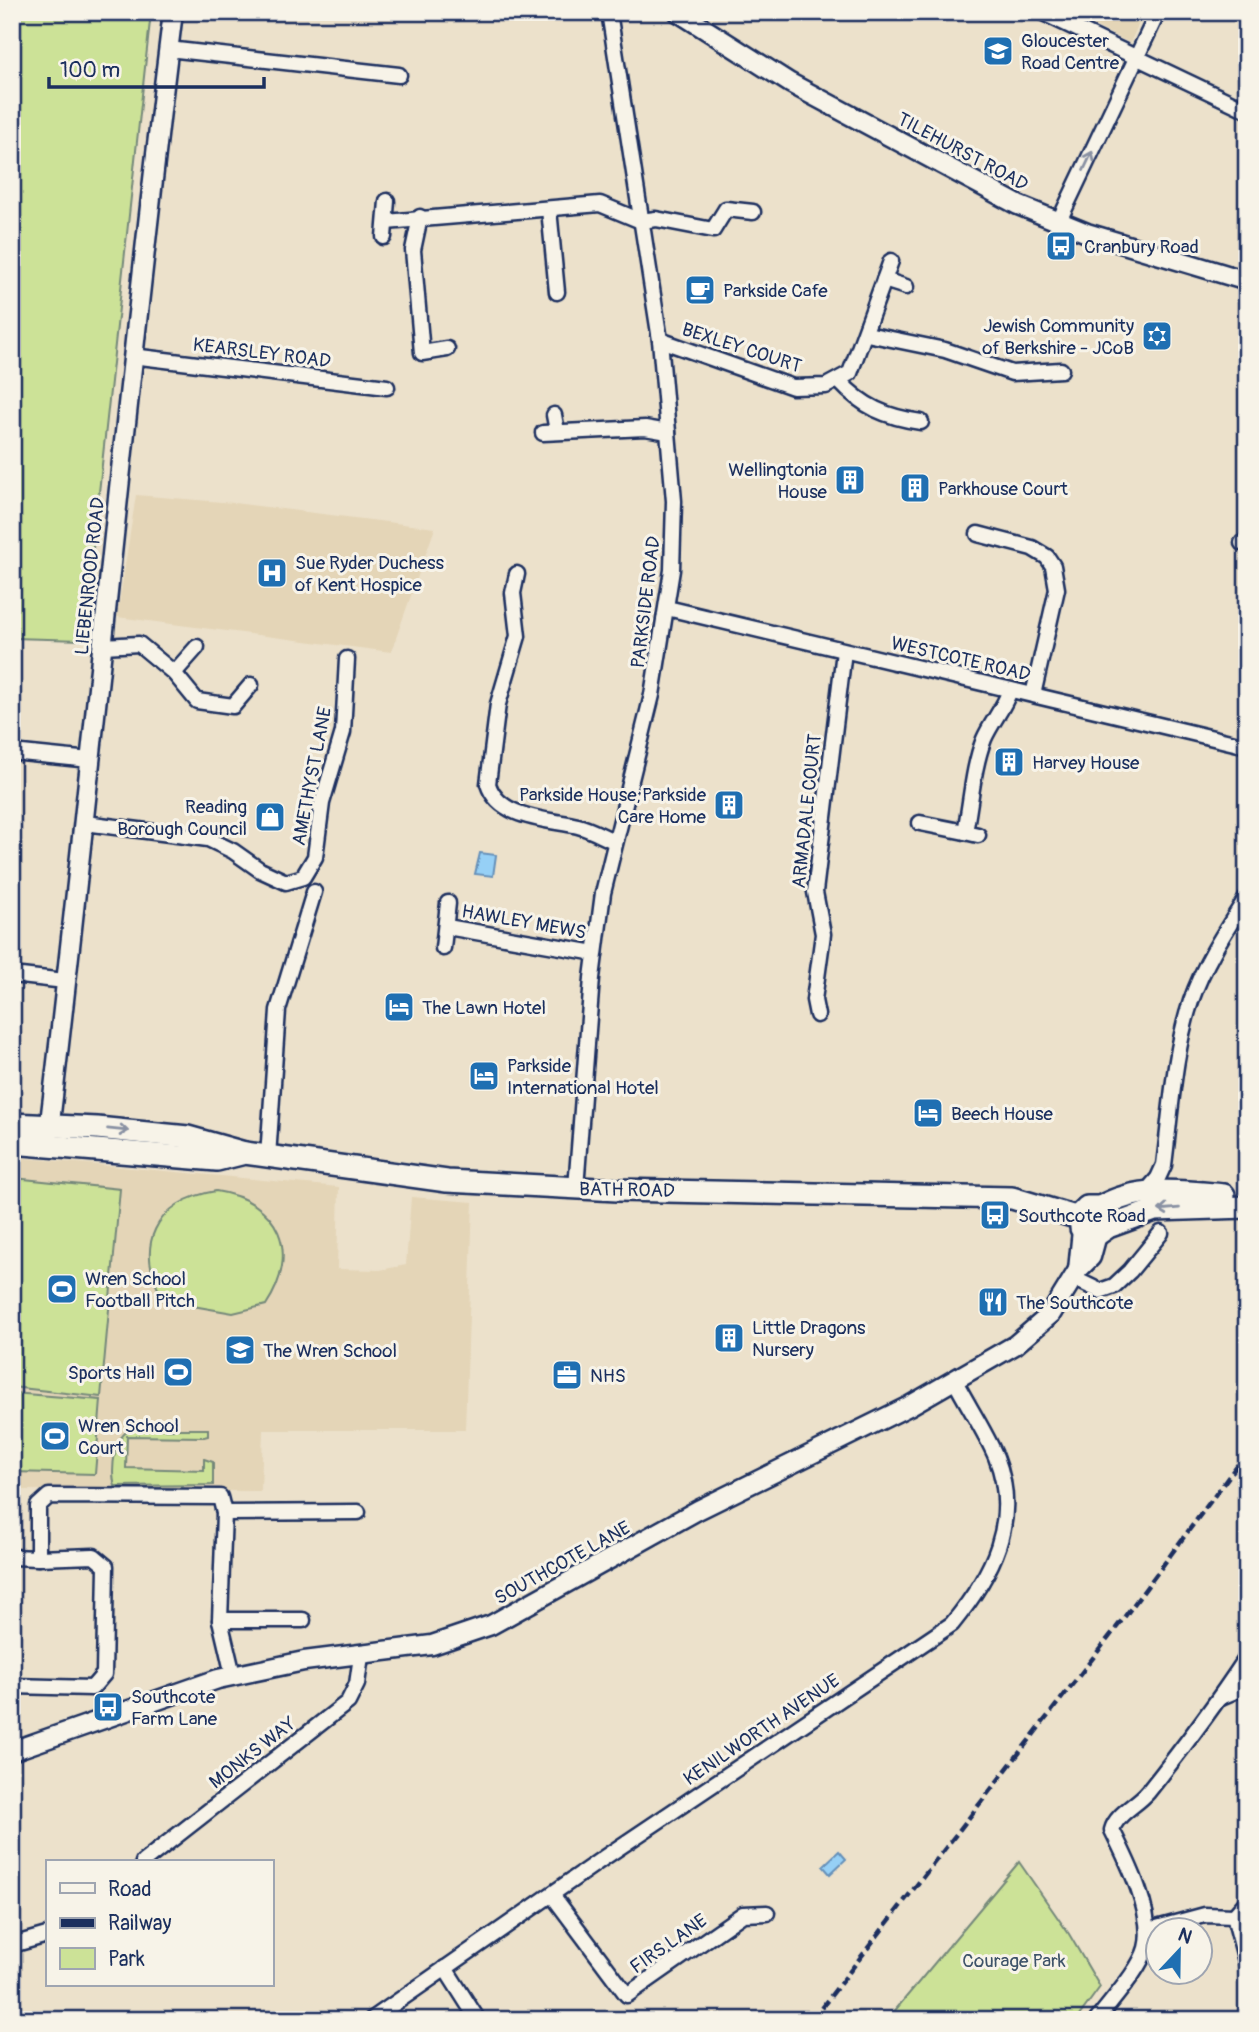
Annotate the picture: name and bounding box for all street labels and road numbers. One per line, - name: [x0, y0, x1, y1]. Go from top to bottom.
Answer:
- street label: TILEHURST ROAD: [893, 107, 1032, 197]
- street label: BEXLEY COURT: [679, 317, 805, 379]
- street label: KEARSLEY ROAD: [192, 333, 332, 373]
- street label: LIEBENROOD ROAD: [70, 496, 110, 656]
- street label: PARKSIDE ROAD: [626, 535, 666, 670]
- street label: WESTCOTE ROAD: [889, 631, 1033, 687]
- street label: AMETHYST LANE: [287, 705, 337, 848]
- street label: ARMADALE COURT: [787, 733, 827, 890]
- street label: HAWLEY MEWS: [460, 899, 588, 945]
- street label: BATH ROAD: [579, 1177, 675, 1203]
- street label: SOUTHCOTE LANE: [490, 1516, 635, 1610]
- street label: KENILWORTH AVENUE: [679, 1669, 844, 1791]
- street label: MONKS WAY: [204, 1711, 301, 1794]
- street label: FIRS LANE: [625, 1908, 712, 1979]

